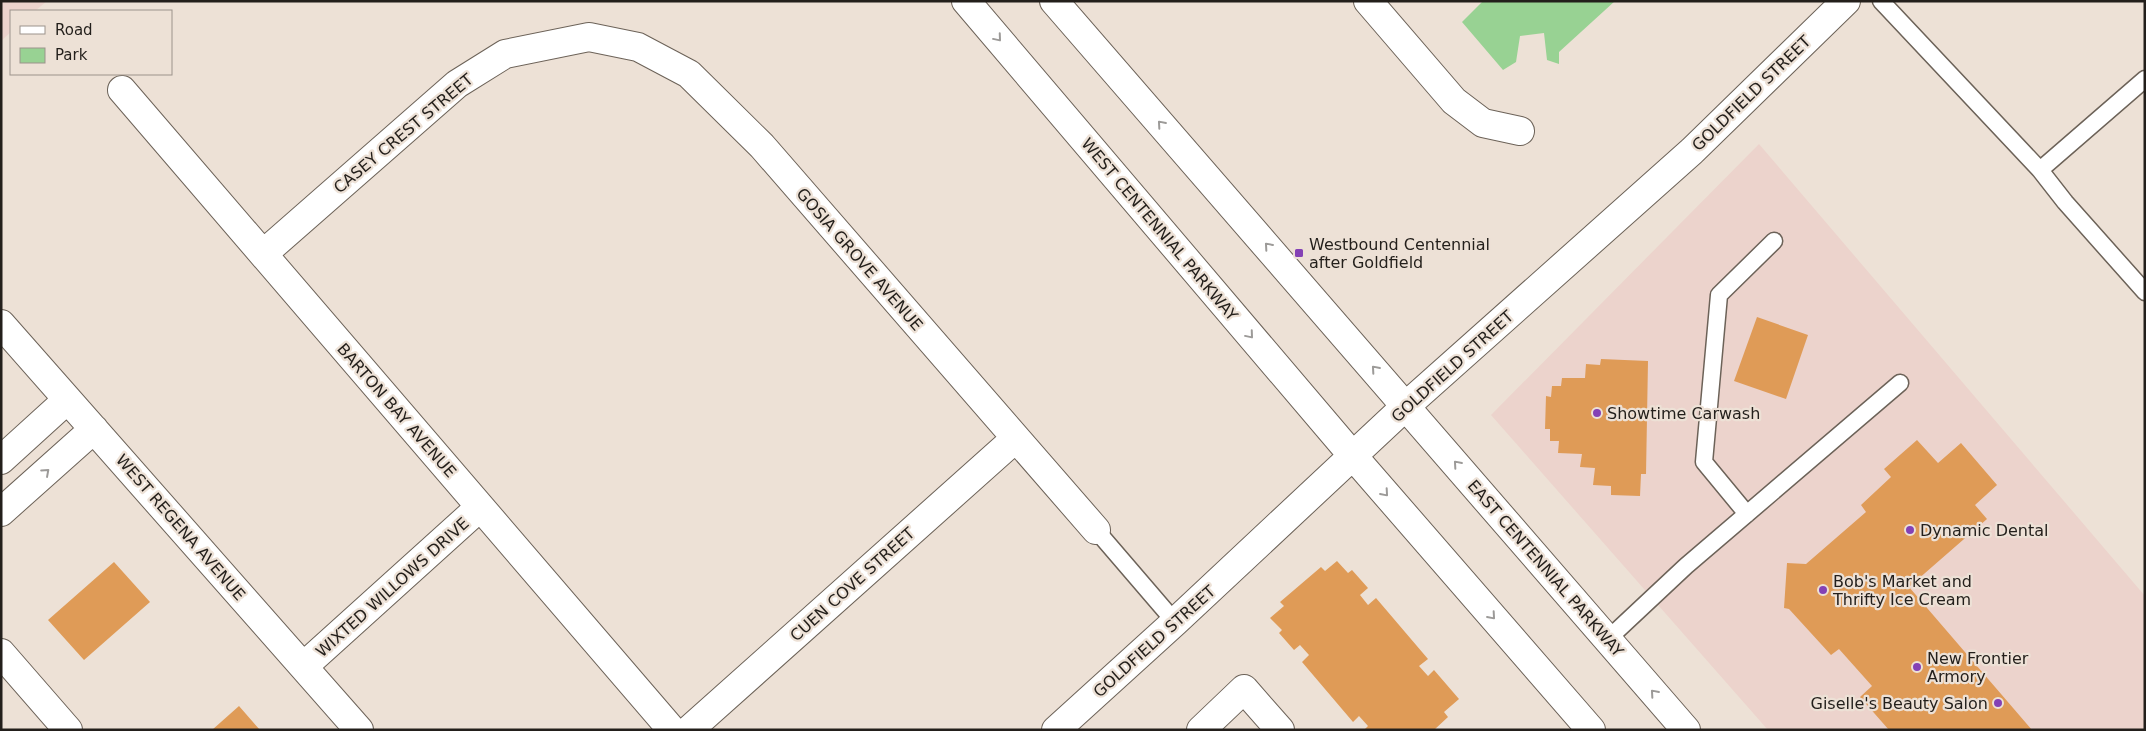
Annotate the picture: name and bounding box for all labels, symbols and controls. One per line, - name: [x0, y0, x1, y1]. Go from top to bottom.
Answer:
- legend: [10, 10, 172, 75]
- text: Road: [55, 21, 93, 39]
- one-way arrow: [992, 32, 1001, 41]
- street label: GOLDFIELD STREET: [1688, 32, 1815, 155]
- text: Park: [55, 46, 88, 64]
- street label: CASEY CREST STREET: [330, 69, 477, 197]
- one-way arrow: [1158, 120, 1167, 129]
- street label: WEST CENTENNIAL PARKWAY: [1078, 134, 1242, 325]
- street label: GOSIA GROVE AVENUE: [793, 184, 927, 334]
- place label: Westbound Centennial after Goldfield: [1309, 235, 1490, 272]
- one-way arrow: [1265, 243, 1274, 252]
- marker: Westbound Centennial after Goldfield: [1293, 247, 1305, 259]
- street label: GOLDFIELD STREET: [1387, 306, 1517, 426]
- one-way arrow: [1245, 330, 1254, 339]
- street label: BARTON BAY AVENUE: [333, 339, 460, 481]
- one-way arrow: [1371, 365, 1380, 374]
- place label: Showtime Carwash: [1607, 404, 1760, 423]
- marker: Showtime Carwash: [1591, 407, 1603, 419]
- street label: WEST REGENA AVENUE: [112, 450, 249, 604]
- one-way arrow: [1454, 460, 1463, 469]
- one-way arrow: [40, 469, 49, 478]
- street label: EAST CENTENNIAL PARKWAY: [1464, 476, 1628, 661]
- one-way arrow: [1379, 488, 1388, 497]
- street label: WIXTED WILLOWS DRIVE: [312, 514, 473, 661]
- place label: Dynamic Dental: [1920, 521, 2048, 540]
- street label: CUEN COVE STREET: [786, 523, 919, 645]
- marker: Dynamic Dental: [1904, 524, 1916, 536]
- place label: Bob's Market and Thrifty Ice Cream: [1832, 572, 1972, 609]
- street label: GOLDFIELD STREET: [1089, 581, 1219, 701]
- marker: Bob's Market and Thrifty Ice Cream: [1817, 584, 1829, 596]
- one-way arrow: [1486, 610, 1494, 619]
- place label: New Frontier Armory: [1927, 649, 2029, 686]
- marker: New Frontier Armory: [1911, 661, 1923, 673]
- one-way arrow: [1651, 689, 1660, 698]
- place label: Giselle's Beauty Salon: [1810, 694, 1988, 713]
- marker: Giselle's Beauty Salon: [1992, 697, 2004, 709]

